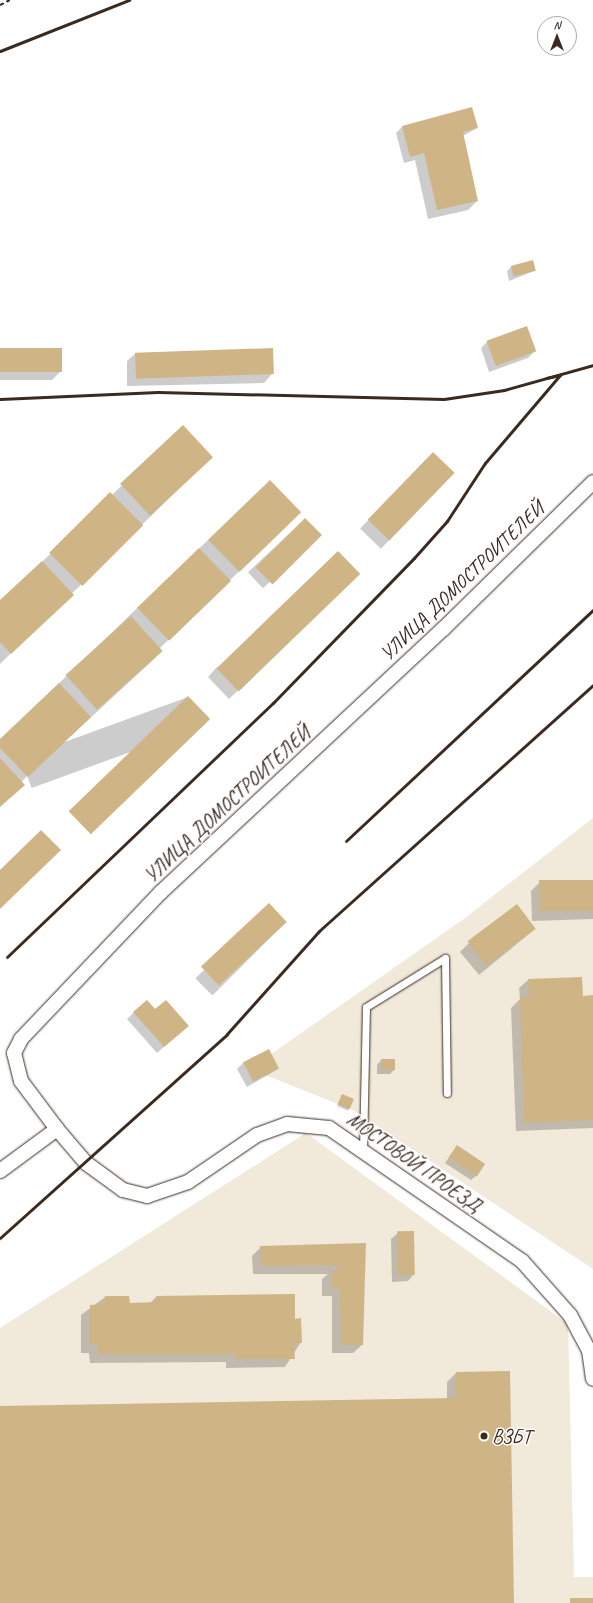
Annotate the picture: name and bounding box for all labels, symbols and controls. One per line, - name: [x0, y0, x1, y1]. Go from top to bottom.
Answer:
- north arrow: [537, 16, 577, 56]
- text: N: [554, 18, 560, 32]
- street label: УЛИЦА ДОМОСТРОИТЕЛЕЙ: [375, 497, 549, 665]
- street label: УЛИЦА ДОМОСТРОИТЕЛЕЙ: [139, 721, 315, 887]
- street label: МОСТОВОЙ ПРОЕЗД: [342, 1107, 486, 1217]
- place label: ВЗБТ: [492, 1424, 531, 1448]
- marker: ВЗБТ: [479, 1431, 489, 1441]

